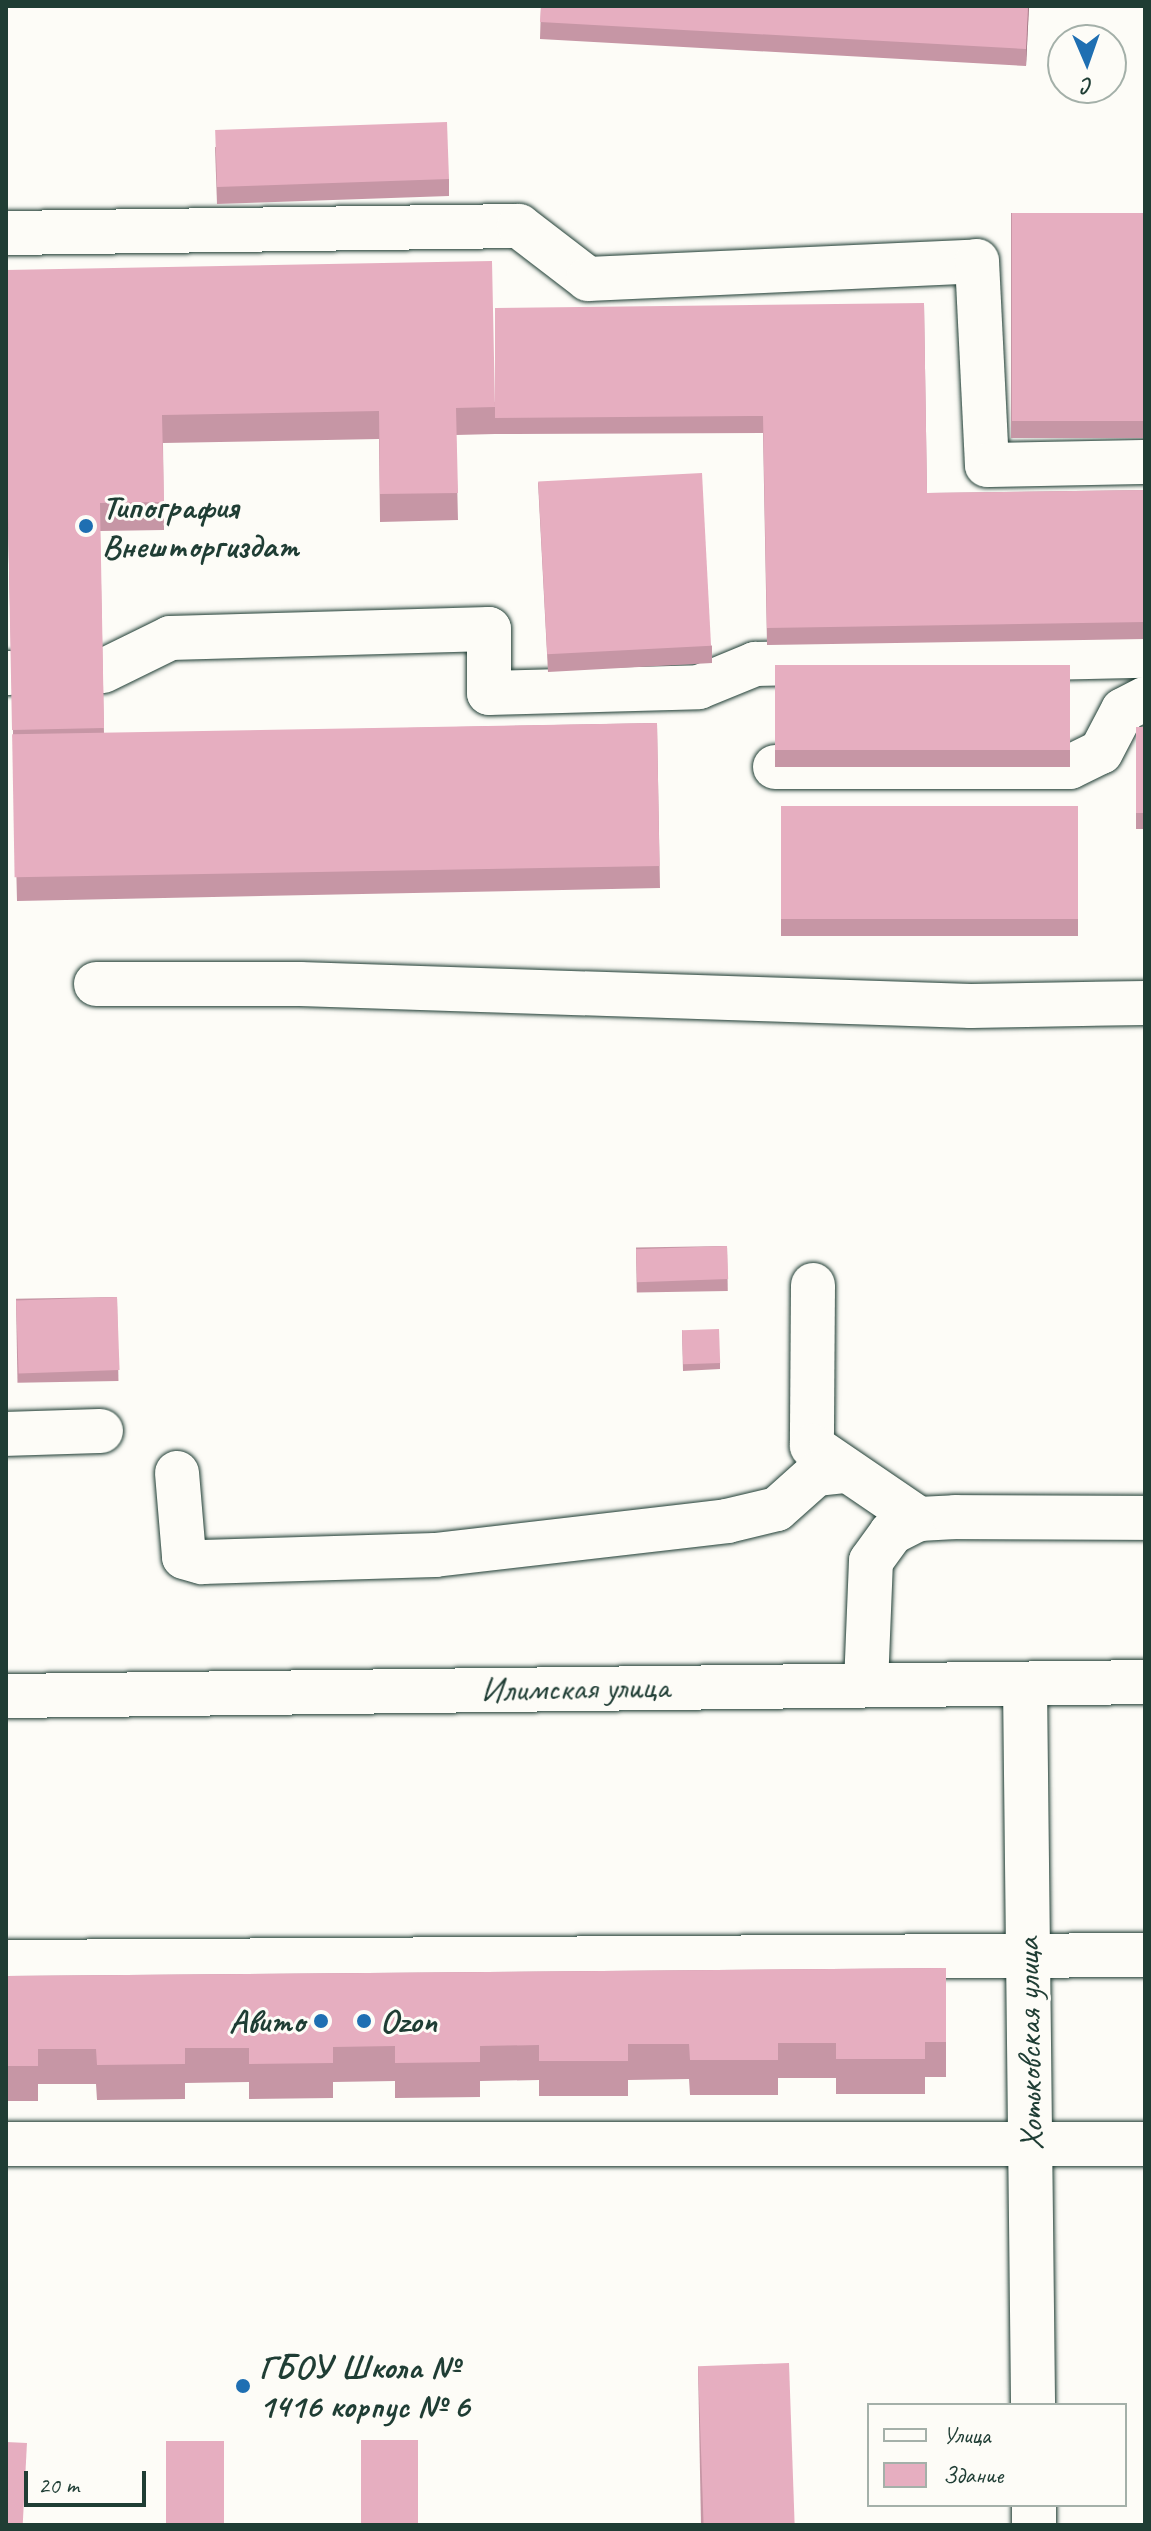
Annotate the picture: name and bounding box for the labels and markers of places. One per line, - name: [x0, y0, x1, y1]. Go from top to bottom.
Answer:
- place label: Типография Внешторгиздат: [102, 486, 298, 566]
- marker: Типография Внешторгиздат: [77, 517, 95, 535]
- place label: Авито: [229, 2001, 305, 2041]
- place label: Ozon: [380, 2001, 437, 2041]
- marker: Авито: [312, 2012, 330, 2030]
- marker: Ozon: [355, 2012, 373, 2030]
- place label: ГБОУ Школа № 1416 корпус № 6: [259, 2346, 469, 2426]
- marker: ГБОУ Школа № 1416 корпус № 6: [234, 2377, 252, 2395]

